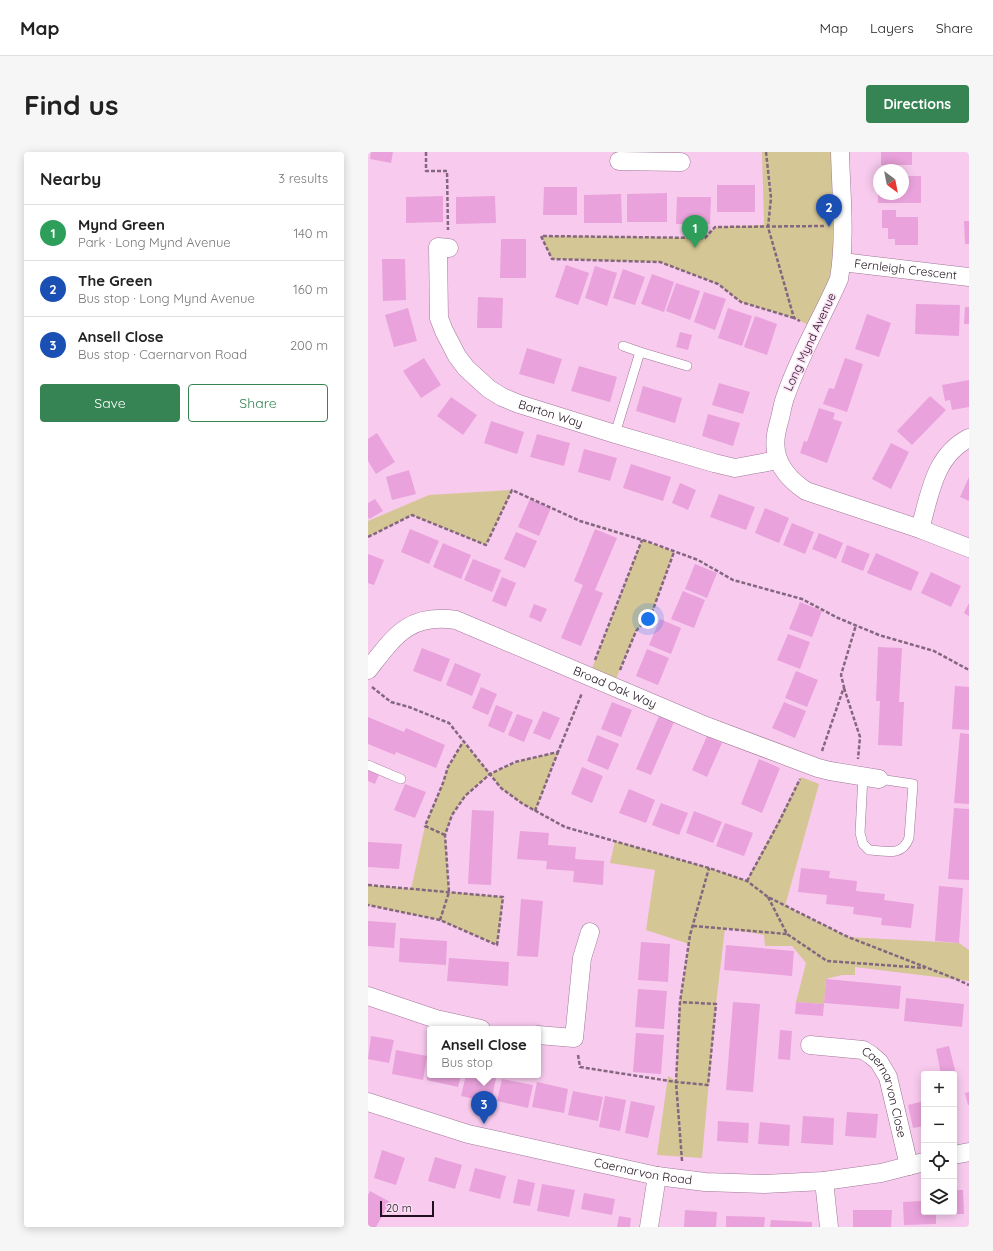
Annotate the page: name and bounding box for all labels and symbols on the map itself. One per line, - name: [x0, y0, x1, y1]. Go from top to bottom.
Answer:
- north arrow: [873, 164, 909, 200]
- pin: 2: [816, 194, 842, 227]
- pin: 1: [682, 215, 708, 248]
- street label: Fernleigh Crescent: [853, 256, 958, 283]
- street label: Long Mynd Avenue: [780, 290, 839, 393]
- street label: Barton Way: [517, 396, 585, 431]
- your location: [638, 609, 658, 629]
- street label: Broad Oak Way: [571, 663, 659, 711]
- street label: Caernarvon Close: [859, 1043, 910, 1139]
- pin: 3: [471, 1091, 497, 1124]
- street label: Caernarvon Road: [593, 1154, 693, 1187]
- scale bar: [380, 1199, 434, 1218]

